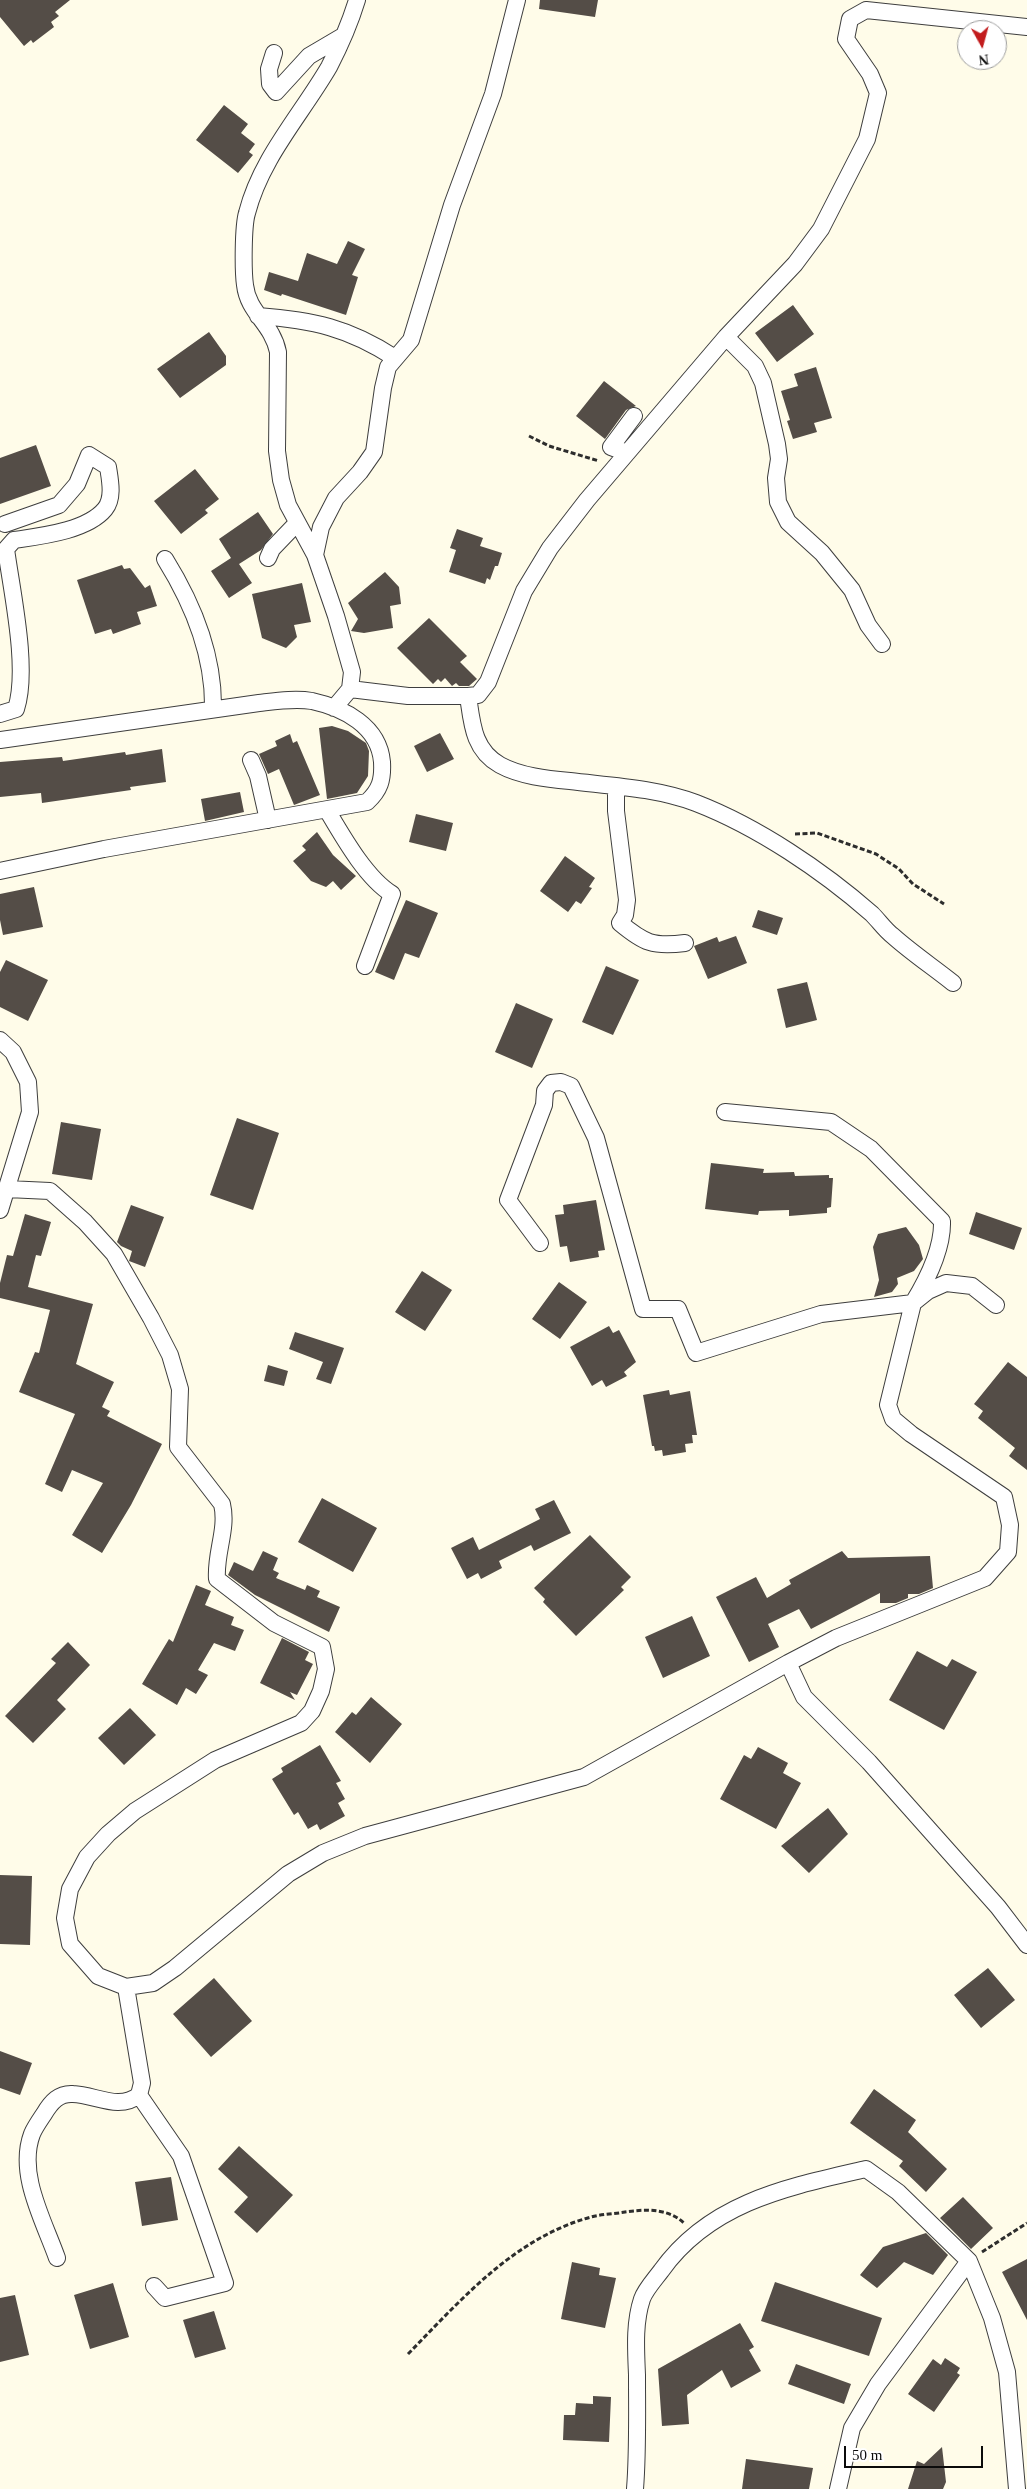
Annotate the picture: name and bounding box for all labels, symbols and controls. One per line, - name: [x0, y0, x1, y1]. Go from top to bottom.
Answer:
- north arrow: [957, 20, 1007, 70]
- text: N: [978, 51, 990, 67]
- scale bar: [847, 2436, 986, 2468]
- text: 50 m: [852, 2447, 882, 2463]

